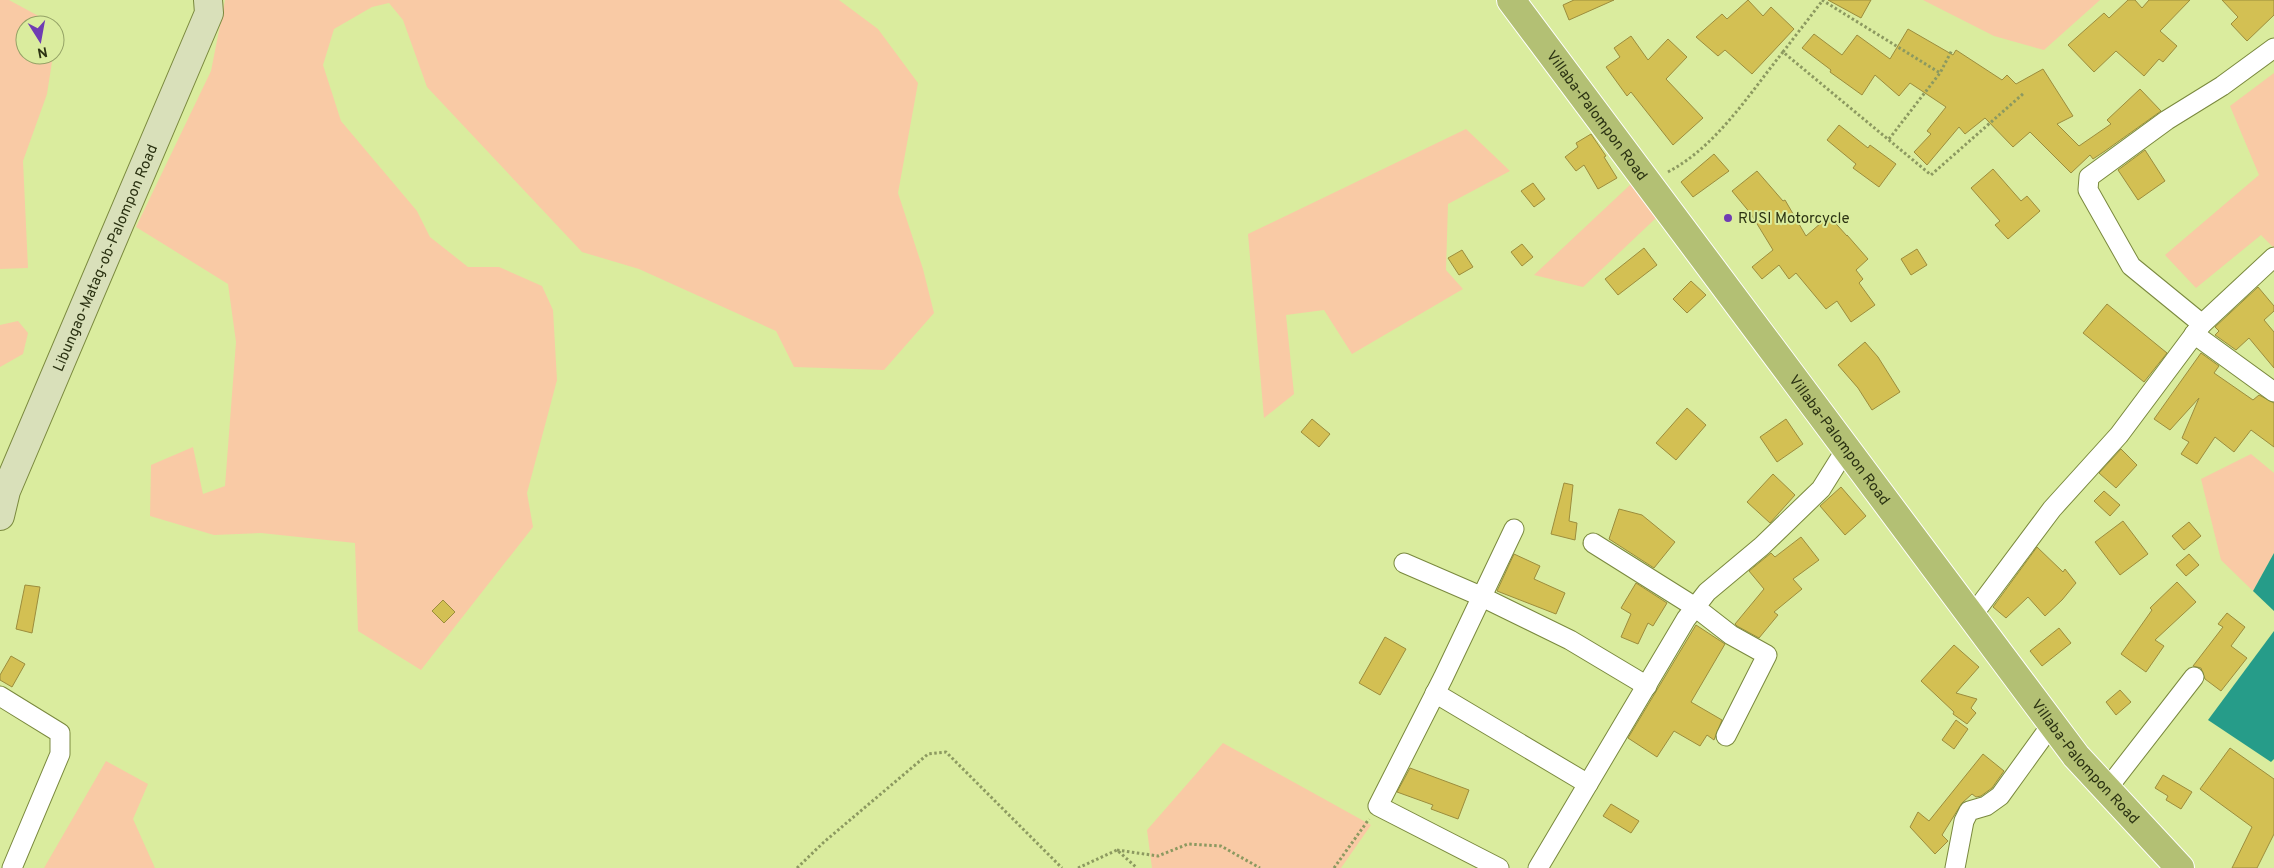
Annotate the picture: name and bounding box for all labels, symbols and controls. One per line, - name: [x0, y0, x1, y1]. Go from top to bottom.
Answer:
- north arrow: [15, 15, 65, 65]
- text: N: [36, 42, 49, 61]
- street label: Villaba-Palompon Road: [1541, 47, 1651, 185]
- street label: Libungao-Matag-ob-Palompon Road: [50, 142, 163, 375]
- place label: RUSI Motorcycle: [1738, 210, 1849, 229]
- marker: RUSI Motorcycle: [1722, 212, 1734, 224]
- street label: Villaba-Palompon Road: [1784, 372, 1893, 509]
- street label: Villaba-Palompon Road: [2026, 696, 2142, 829]

